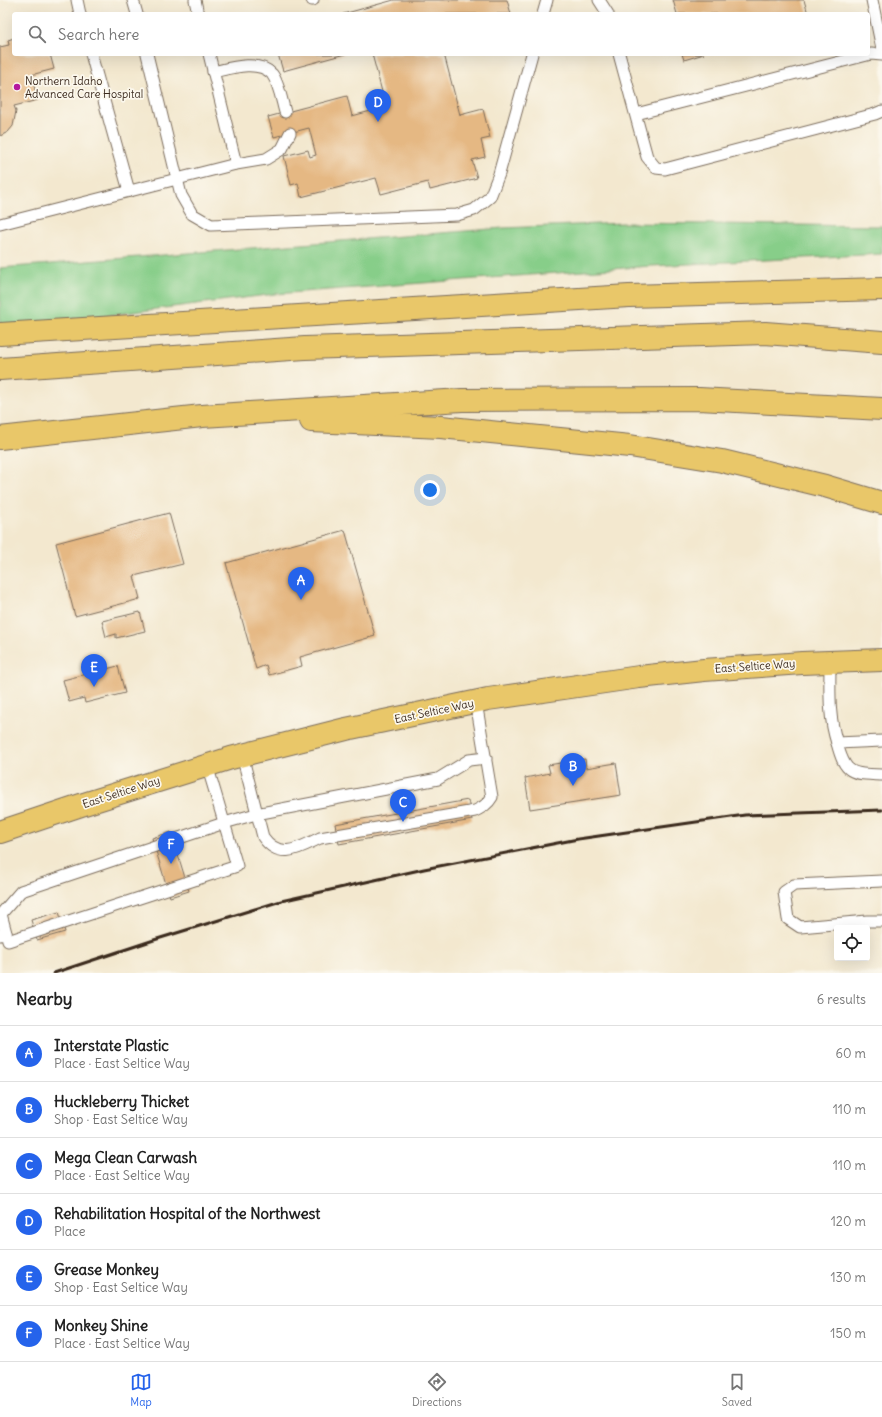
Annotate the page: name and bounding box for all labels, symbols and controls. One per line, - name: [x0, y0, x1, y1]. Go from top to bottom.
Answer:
- search box: [12, 12, 870, 56]
- icon: search: [26, 23, 48, 45]
- text: Search here: [58, 25, 139, 44]
- place label: Northern Idaho Advanced Care Hospital: [25, 74, 143, 101]
- marker: Northern Idaho Advanced Care Hospital: [12, 82, 22, 92]
- pin: D: [365, 89, 391, 122]
- your location: [420, 480, 440, 500]
- pin: A: [288, 567, 314, 600]
- pin: E: [81, 654, 107, 687]
- street label: East Seltice Way: [714, 656, 796, 676]
- street label: East Seltice Way: [393, 696, 475, 726]
- pin: B: [560, 753, 586, 786]
- street label: East Seltice Way: [80, 773, 162, 811]
- pin: C: [390, 789, 416, 822]
- pin: F: [158, 831, 184, 864]
- map controls: [834, 925, 870, 961]
- button: locate: [834, 925, 870, 961]
- text: Nearby: [16, 988, 72, 1010]
- text: 6 results: [817, 991, 866, 1008]
- text: Interstate Plastic: [54, 1036, 169, 1055]
- text: A: [25, 1045, 33, 1062]
- text: 60 m: [835, 1045, 866, 1062]
- text: Place · East Seltice Way: [54, 1055, 190, 1072]
- text: Huckleberry Thicket: [54, 1092, 189, 1111]
- text: B: [25, 1101, 33, 1118]
- text: 110 m: [833, 1101, 866, 1118]
- text: Shop · East Seltice Way: [54, 1111, 188, 1128]
- text: Mega Clean Carwash: [54, 1148, 197, 1167]
- text: C: [25, 1157, 33, 1174]
- text: 110 m: [833, 1157, 866, 1174]
- text: Place · East Seltice Way: [54, 1167, 190, 1184]
- text: Rehabilitation Hospital of the Northwest: [54, 1204, 320, 1223]
- text: D: [24, 1213, 34, 1230]
- text: 120 m: [831, 1213, 866, 1230]
- text: Place: [54, 1223, 85, 1240]
- text: Grease Monkey: [54, 1260, 159, 1279]
- text: E: [25, 1269, 33, 1286]
- text: 130 m: [830, 1269, 866, 1286]
- text: Shop · East Seltice Way: [54, 1279, 188, 1296]
- text: Monkey Shine: [54, 1316, 148, 1335]
- text: F: [25, 1325, 33, 1342]
- text: 150 m: [830, 1325, 866, 1342]
- text: Place · East Seltice Way: [54, 1335, 190, 1352]
- tab: Map: [130, 1371, 152, 1409]
- tab: Directions: [412, 1371, 462, 1409]
- tab: Saved: [722, 1371, 752, 1409]

